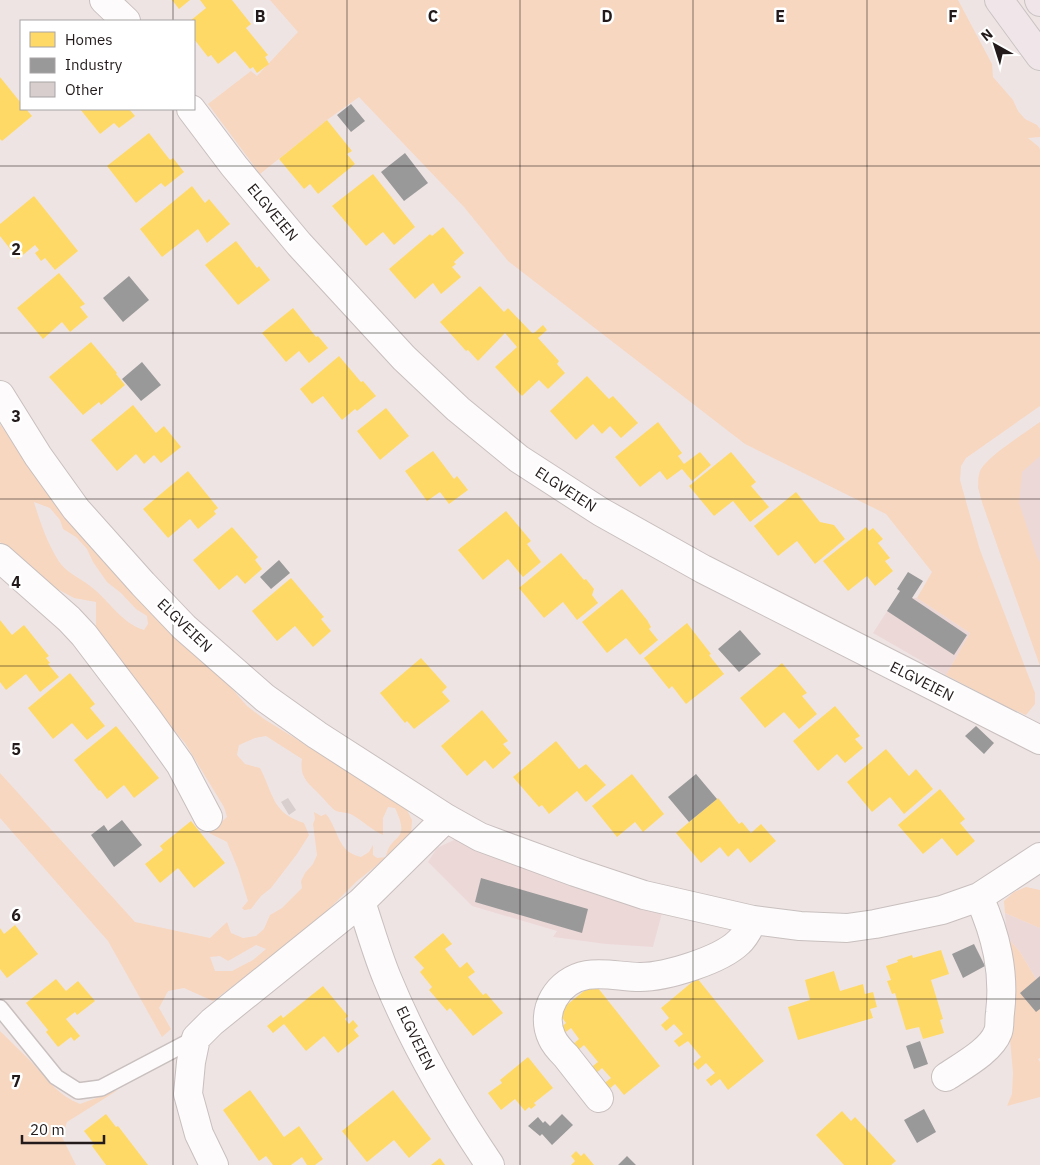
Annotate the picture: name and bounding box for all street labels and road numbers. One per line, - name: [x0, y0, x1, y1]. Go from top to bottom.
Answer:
- street label: ELGVEIEN: [243, 179, 303, 245]
- street label: ELGVEIEN: [532, 462, 600, 516]
- street label: ELGVEIEN: [153, 594, 217, 656]
- street label: ELGVEIEN: [887, 657, 957, 705]
- street label: ELGVEIEN: [392, 1003, 440, 1073]

